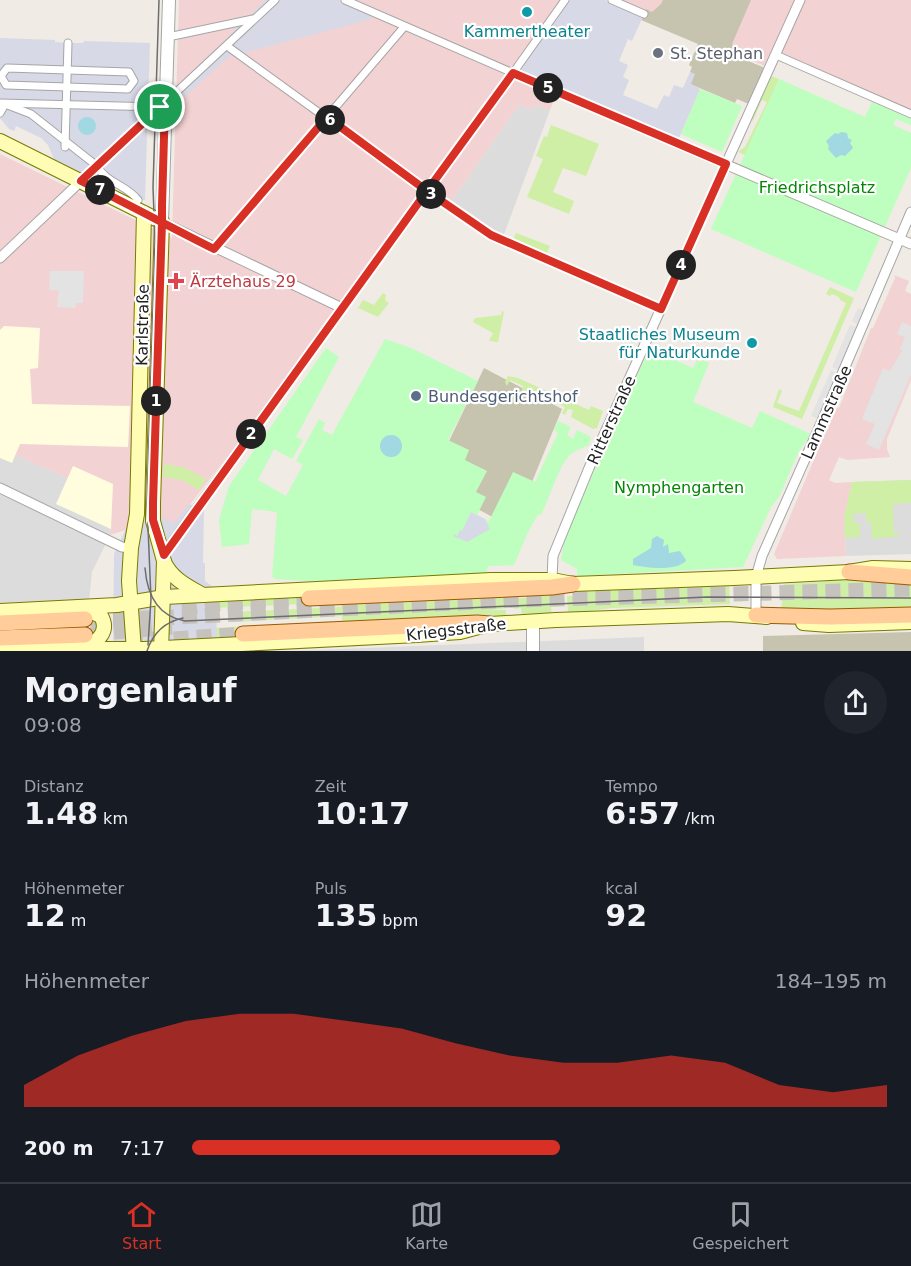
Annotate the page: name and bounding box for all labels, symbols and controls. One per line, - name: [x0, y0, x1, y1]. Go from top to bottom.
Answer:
- marker: Kammertheater: [520, 5, 534, 19]
- place label: Kammertheater: [464, 22, 591, 41]
- place label: St. Stephan: [670, 44, 763, 63]
- marker: St. Stephan: [651, 46, 665, 60]
- pin: 5: [533, 73, 563, 103]
- text: 5: [542, 78, 554, 97]
- pin: [134, 81, 185, 132]
- icon: arrive: [143, 90, 176, 123]
- pin: 6: [315, 105, 345, 135]
- text: 6: [324, 110, 336, 129]
- pin: 7: [85, 175, 115, 205]
- park label: Friedrichsplatz: [759, 178, 875, 197]
- pin: 3: [416, 179, 446, 209]
- text: 7: [94, 180, 106, 199]
- text: 3: [425, 184, 437, 203]
- pin: 4: [666, 250, 696, 280]
- text: 4: [675, 255, 687, 274]
- marker: Ärztehaus 29: [167, 272, 185, 290]
- place label: Ärztehaus 29: [190, 272, 296, 291]
- street label: Karlstraße: [132, 284, 153, 366]
- place label: Staatliches Museum für Naturkunde: [579, 325, 740, 362]
- marker: Staatliches Museum für Naturkunde: [745, 336, 759, 350]
- street label: Lammstraße: [797, 362, 856, 462]
- street label: Ritterstraße: [583, 373, 640, 468]
- pin: 1: [141, 386, 171, 416]
- place label: Bundesgerichtshof: [428, 387, 578, 406]
- marker: Bundesgerichtshof: [409, 389, 423, 403]
- text: 1: [150, 391, 162, 410]
- pin: 2: [236, 419, 266, 449]
- text: 2: [245, 424, 257, 443]
- park label: Nymphengarten: [614, 478, 744, 497]
- street label: Kriegsstraße: [405, 614, 507, 645]
- text: Morgenlauf: [24, 671, 237, 710]
- button: share: [824, 671, 887, 734]
- text: 09:08: [24, 713, 82, 737]
- text: Distanz: [24, 777, 84, 796]
- text: Zeit: [315, 777, 346, 796]
- text: Tempo: [605, 777, 658, 796]
- text: 1.48: [24, 796, 98, 831]
- text: 10:17: [315, 796, 410, 831]
- text: 6:57: [605, 796, 680, 831]
- text: km: [98, 809, 128, 828]
- text: /km: [680, 809, 715, 828]
- text: Höhenmeter: [24, 879, 124, 898]
- text: Puls: [315, 879, 347, 898]
- text: kcal: [605, 879, 638, 898]
- text: 12: [24, 898, 66, 933]
- text: 135: [315, 898, 377, 933]
- text: 92: [605, 898, 647, 933]
- text: m: [66, 911, 86, 930]
- text: bpm: [377, 911, 418, 930]
- text: Höhenmeter: [24, 969, 149, 993]
- text: 184–195 m: [775, 969, 887, 993]
- text: 200 m: [24, 1136, 94, 1160]
- text: 7:17: [120, 1136, 165, 1160]
- tab: Start: [122, 1198, 161, 1253]
- tab: Karte: [405, 1198, 448, 1253]
- tab: Gespeichert: [692, 1198, 789, 1253]

